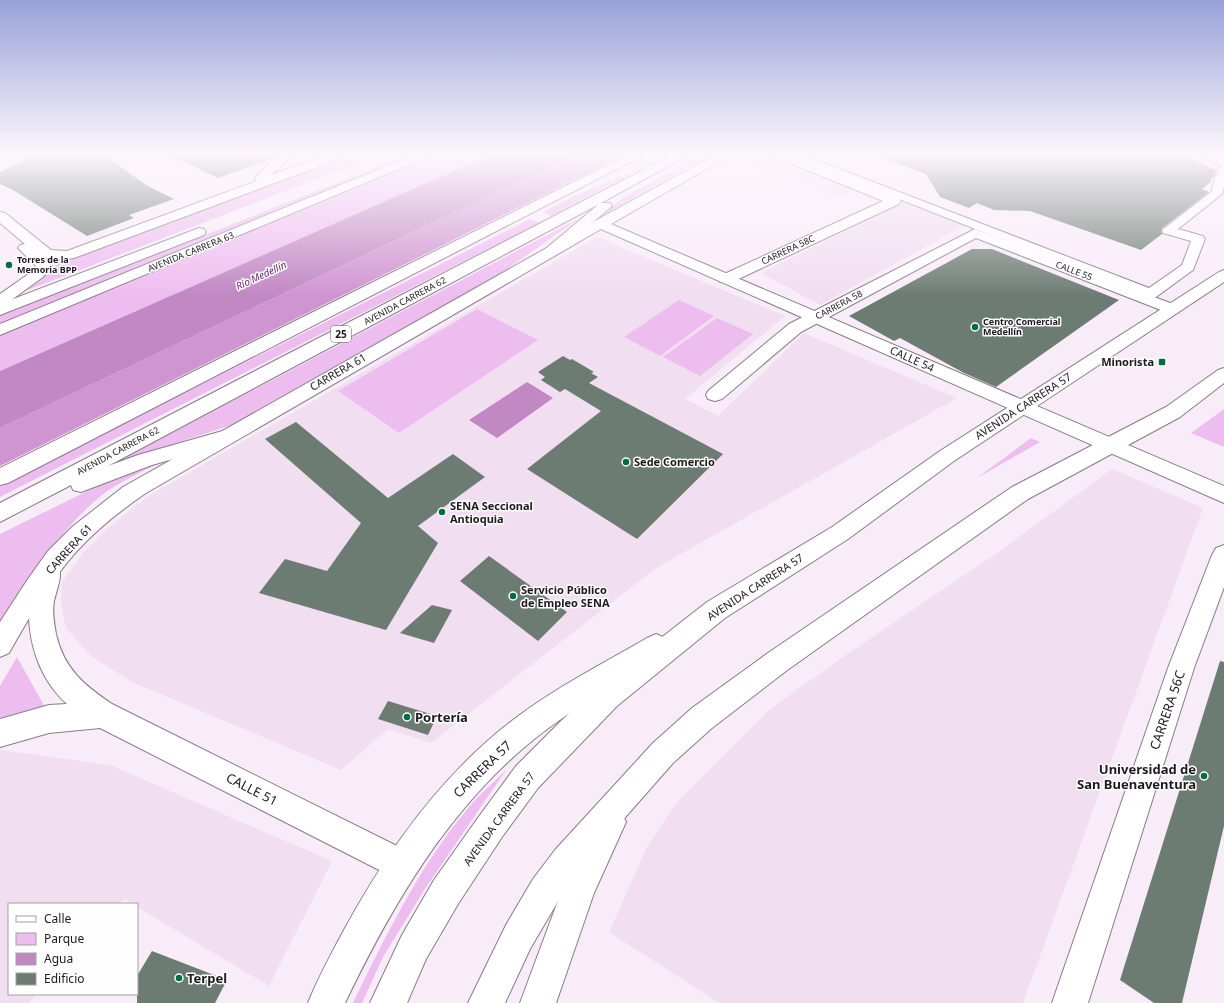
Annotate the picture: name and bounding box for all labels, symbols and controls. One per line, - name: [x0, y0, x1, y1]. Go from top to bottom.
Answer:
- street label: AVENIDA CARRERA 63: [146, 228, 236, 275]
- street label: CARRERA 58C: [759, 231, 817, 268]
- place label: Torres de la Memoria BPP: [17, 253, 77, 276]
- water label: Río Medellín: [233, 257, 289, 293]
- street label: CALLE 55: [1054, 258, 1094, 284]
- marker: Torres de la Memoria BPP: [4, 260, 14, 270]
- street label: AVENIDA CARRERA 62: [361, 273, 448, 328]
- street label: CARRERA 58: [813, 287, 865, 322]
- place label: Centro Comercial Medellín: [983, 315, 1061, 338]
- marker: Centro Comercial Medellín: [970, 322, 980, 332]
- road number: 25: [331, 326, 351, 342]
- street label: CALLE 54: [888, 342, 937, 375]
- street label: CARRERA 61: [307, 349, 369, 394]
- place label: Minorista: [1101, 354, 1154, 369]
- marker: Minorista: [1157, 357, 1167, 367]
- street label: AVENIDA CARRERA 57: [972, 369, 1074, 442]
- street label: AVENIDA CARRERA 62: [74, 423, 161, 478]
- place label: Sede Comercio: [634, 454, 715, 469]
- marker: Sede Comercio: [621, 457, 631, 467]
- place label: SENA Seccional Antioquia: [450, 498, 533, 526]
- marker: SENA Seccional Antioquia: [437, 507, 447, 517]
- street label: CARRERA 61: [42, 520, 95, 577]
- street label: AVENIDA CARRERA 57: [704, 550, 806, 623]
- place label: Servicio Público de Empleo SENA: [521, 582, 610, 610]
- marker: Servicio Público de Empleo SENA: [508, 591, 518, 601]
- street label: CARRERA 56C: [1145, 668, 1189, 752]
- place label: Portería: [415, 708, 468, 726]
- marker: Portería: [402, 712, 412, 722]
- street label: CARRERA 57: [449, 737, 515, 801]
- place label: Universidad de San Buenaventura: [1077, 760, 1196, 793]
- street label: CALLE 51: [223, 768, 281, 810]
- street label: AVENIDA CARRERA 57: [460, 769, 538, 869]
- marker: Universidad de San Buenaventura: [1199, 771, 1209, 781]
- legend: [8, 903, 138, 995]
- text: Calle: [44, 910, 72, 927]
- text: Parque: [44, 930, 85, 947]
- text: Agua: [44, 950, 73, 967]
- place label: Terpel: [187, 969, 227, 987]
- text: Edificio: [44, 970, 85, 987]
- marker: Terpel: [174, 973, 184, 983]

